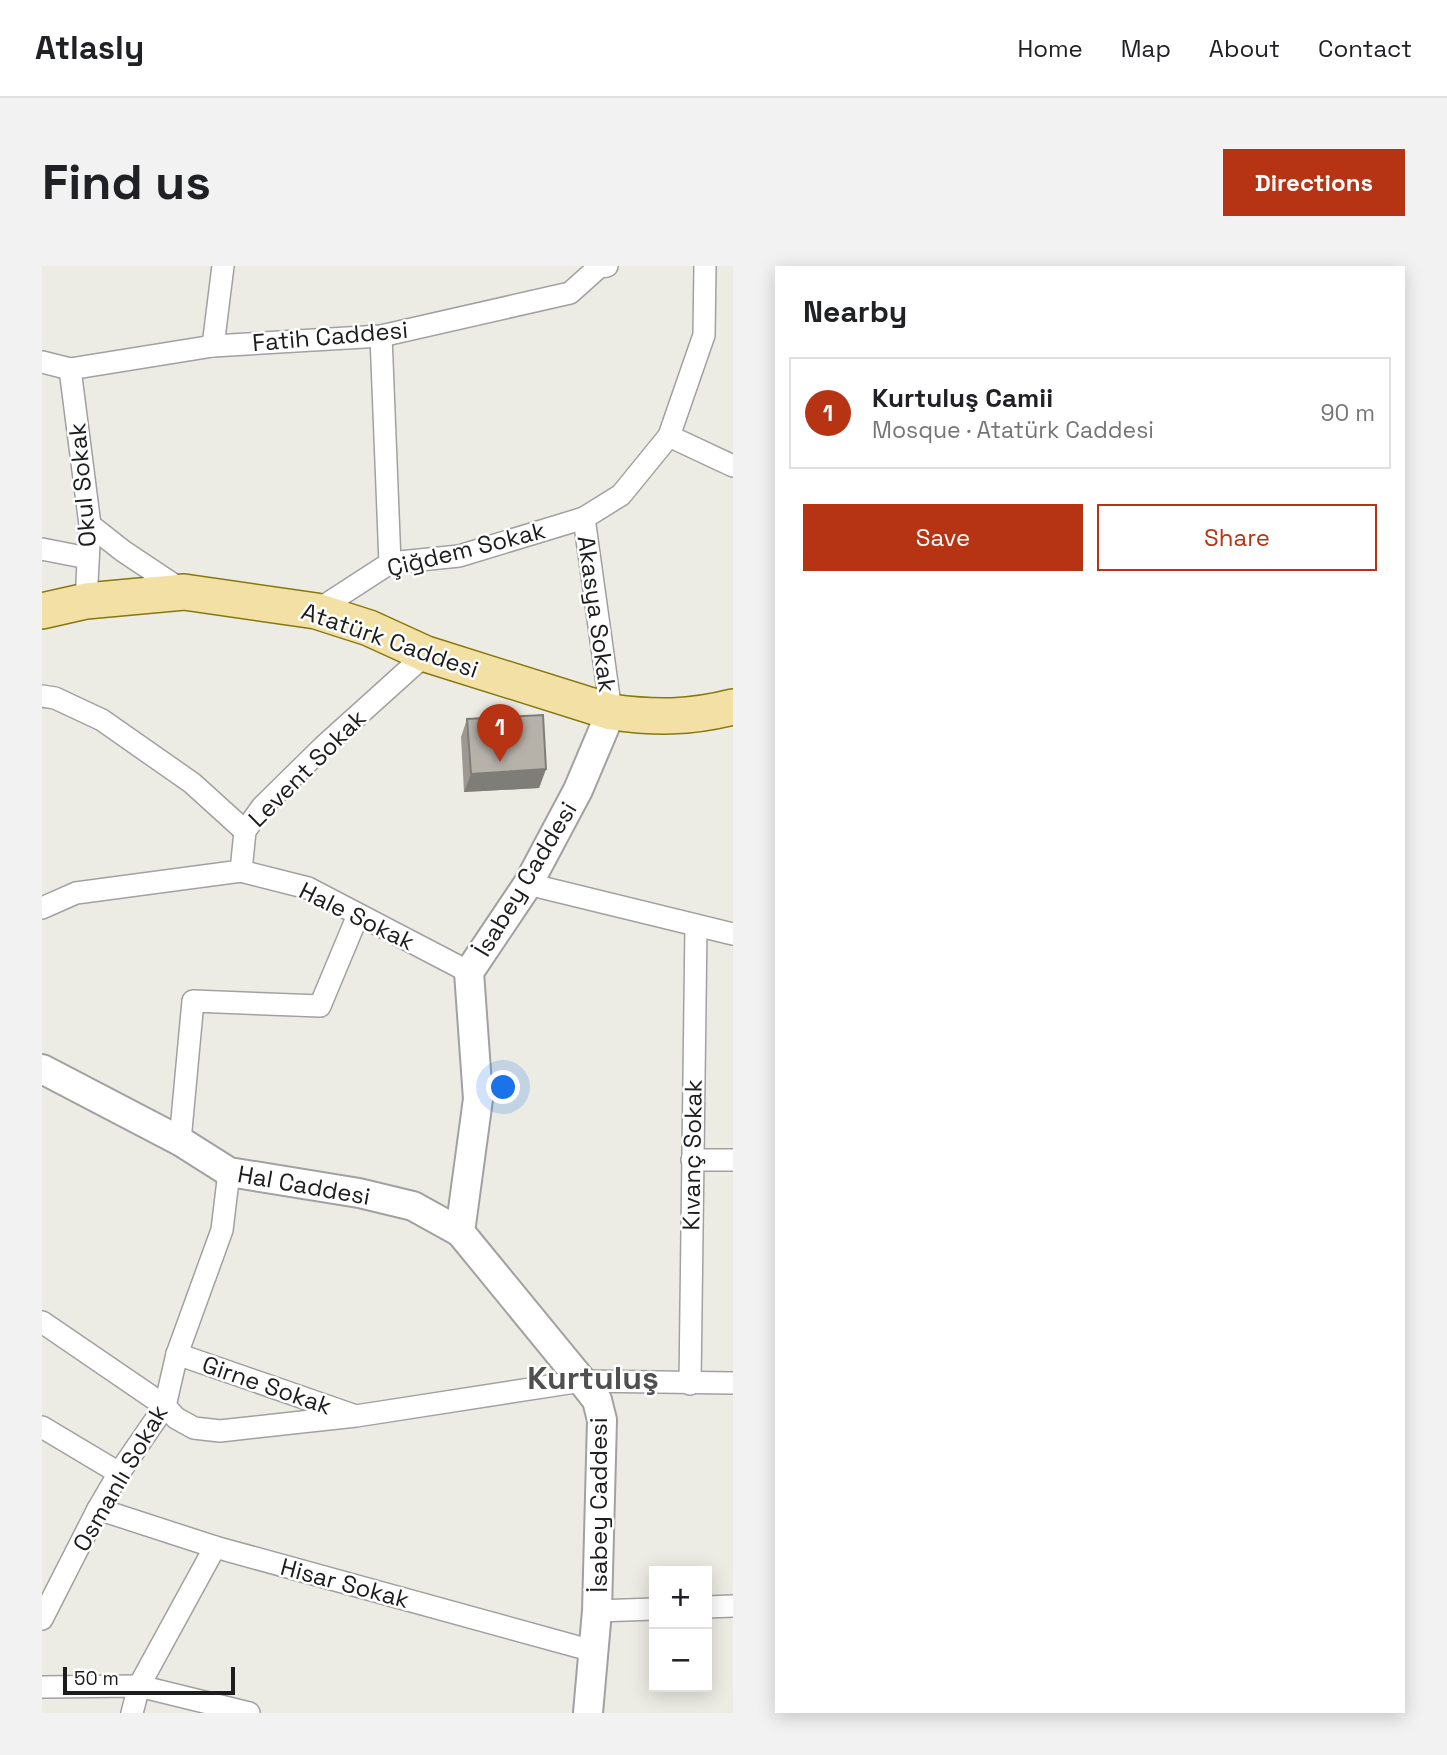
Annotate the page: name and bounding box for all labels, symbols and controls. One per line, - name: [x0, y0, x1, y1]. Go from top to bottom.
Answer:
- text: Atlasly: [35, 27, 144, 69]
- text: Home: [1017, 33, 1083, 64]
- text: Map: [1121, 33, 1171, 64]
- text: About: [1209, 33, 1280, 64]
- text: Contact: [1318, 33, 1412, 64]
- button: Directions: [1223, 149, 1405, 216]
- text: Find us: [42, 151, 211, 213]
- text: Nearby: [803, 292, 907, 331]
- street label: Fatih Caddesi: [251, 314, 409, 358]
- text: Kurtuluş Camii: [872, 381, 1053, 415]
- text: 1: [823, 398, 833, 428]
- text: 90 m: [1320, 398, 1375, 428]
- text: Mosque · Atatürk Caddesi: [872, 415, 1154, 445]
- street label: Okul Sokak: [61, 422, 103, 548]
- button: Save: [803, 504, 1083, 571]
- button: Share: [1097, 504, 1377, 571]
- street label: Çiğdem Sokak: [384, 514, 548, 584]
- street label: Akasya Sokak: [571, 534, 623, 694]
- street label: Atatürk Caddesi: [297, 595, 483, 685]
- street label: Levent Sokak: [242, 703, 372, 833]
- pin: 1: [477, 704, 523, 762]
- street label: İsabey Caddesi: [467, 796, 583, 962]
- street label: Hale Sokak: [294, 875, 420, 957]
- your location: [486, 1070, 520, 1104]
- street label: Kıvanç Sokak: [675, 1079, 709, 1231]
- street label: Hal Caddesi: [235, 1158, 373, 1212]
- street label: Girne Sokak: [198, 1348, 336, 1422]
- district label: Kurtuluş: [527, 1358, 659, 1398]
- street label: Osmanlı Sokak: [65, 1399, 175, 1557]
- street label: İsabey Caddesi: [583, 1417, 614, 1593]
- street label: Hisar Sokak: [277, 1551, 413, 1615]
- map controls: [649, 1566, 712, 1692]
- button: +: [649, 1566, 712, 1629]
- button: −: [649, 1629, 712, 1692]
- scale bar: [63, 1664, 234, 1696]
- text: 50 m: [74, 1666, 119, 1691]

